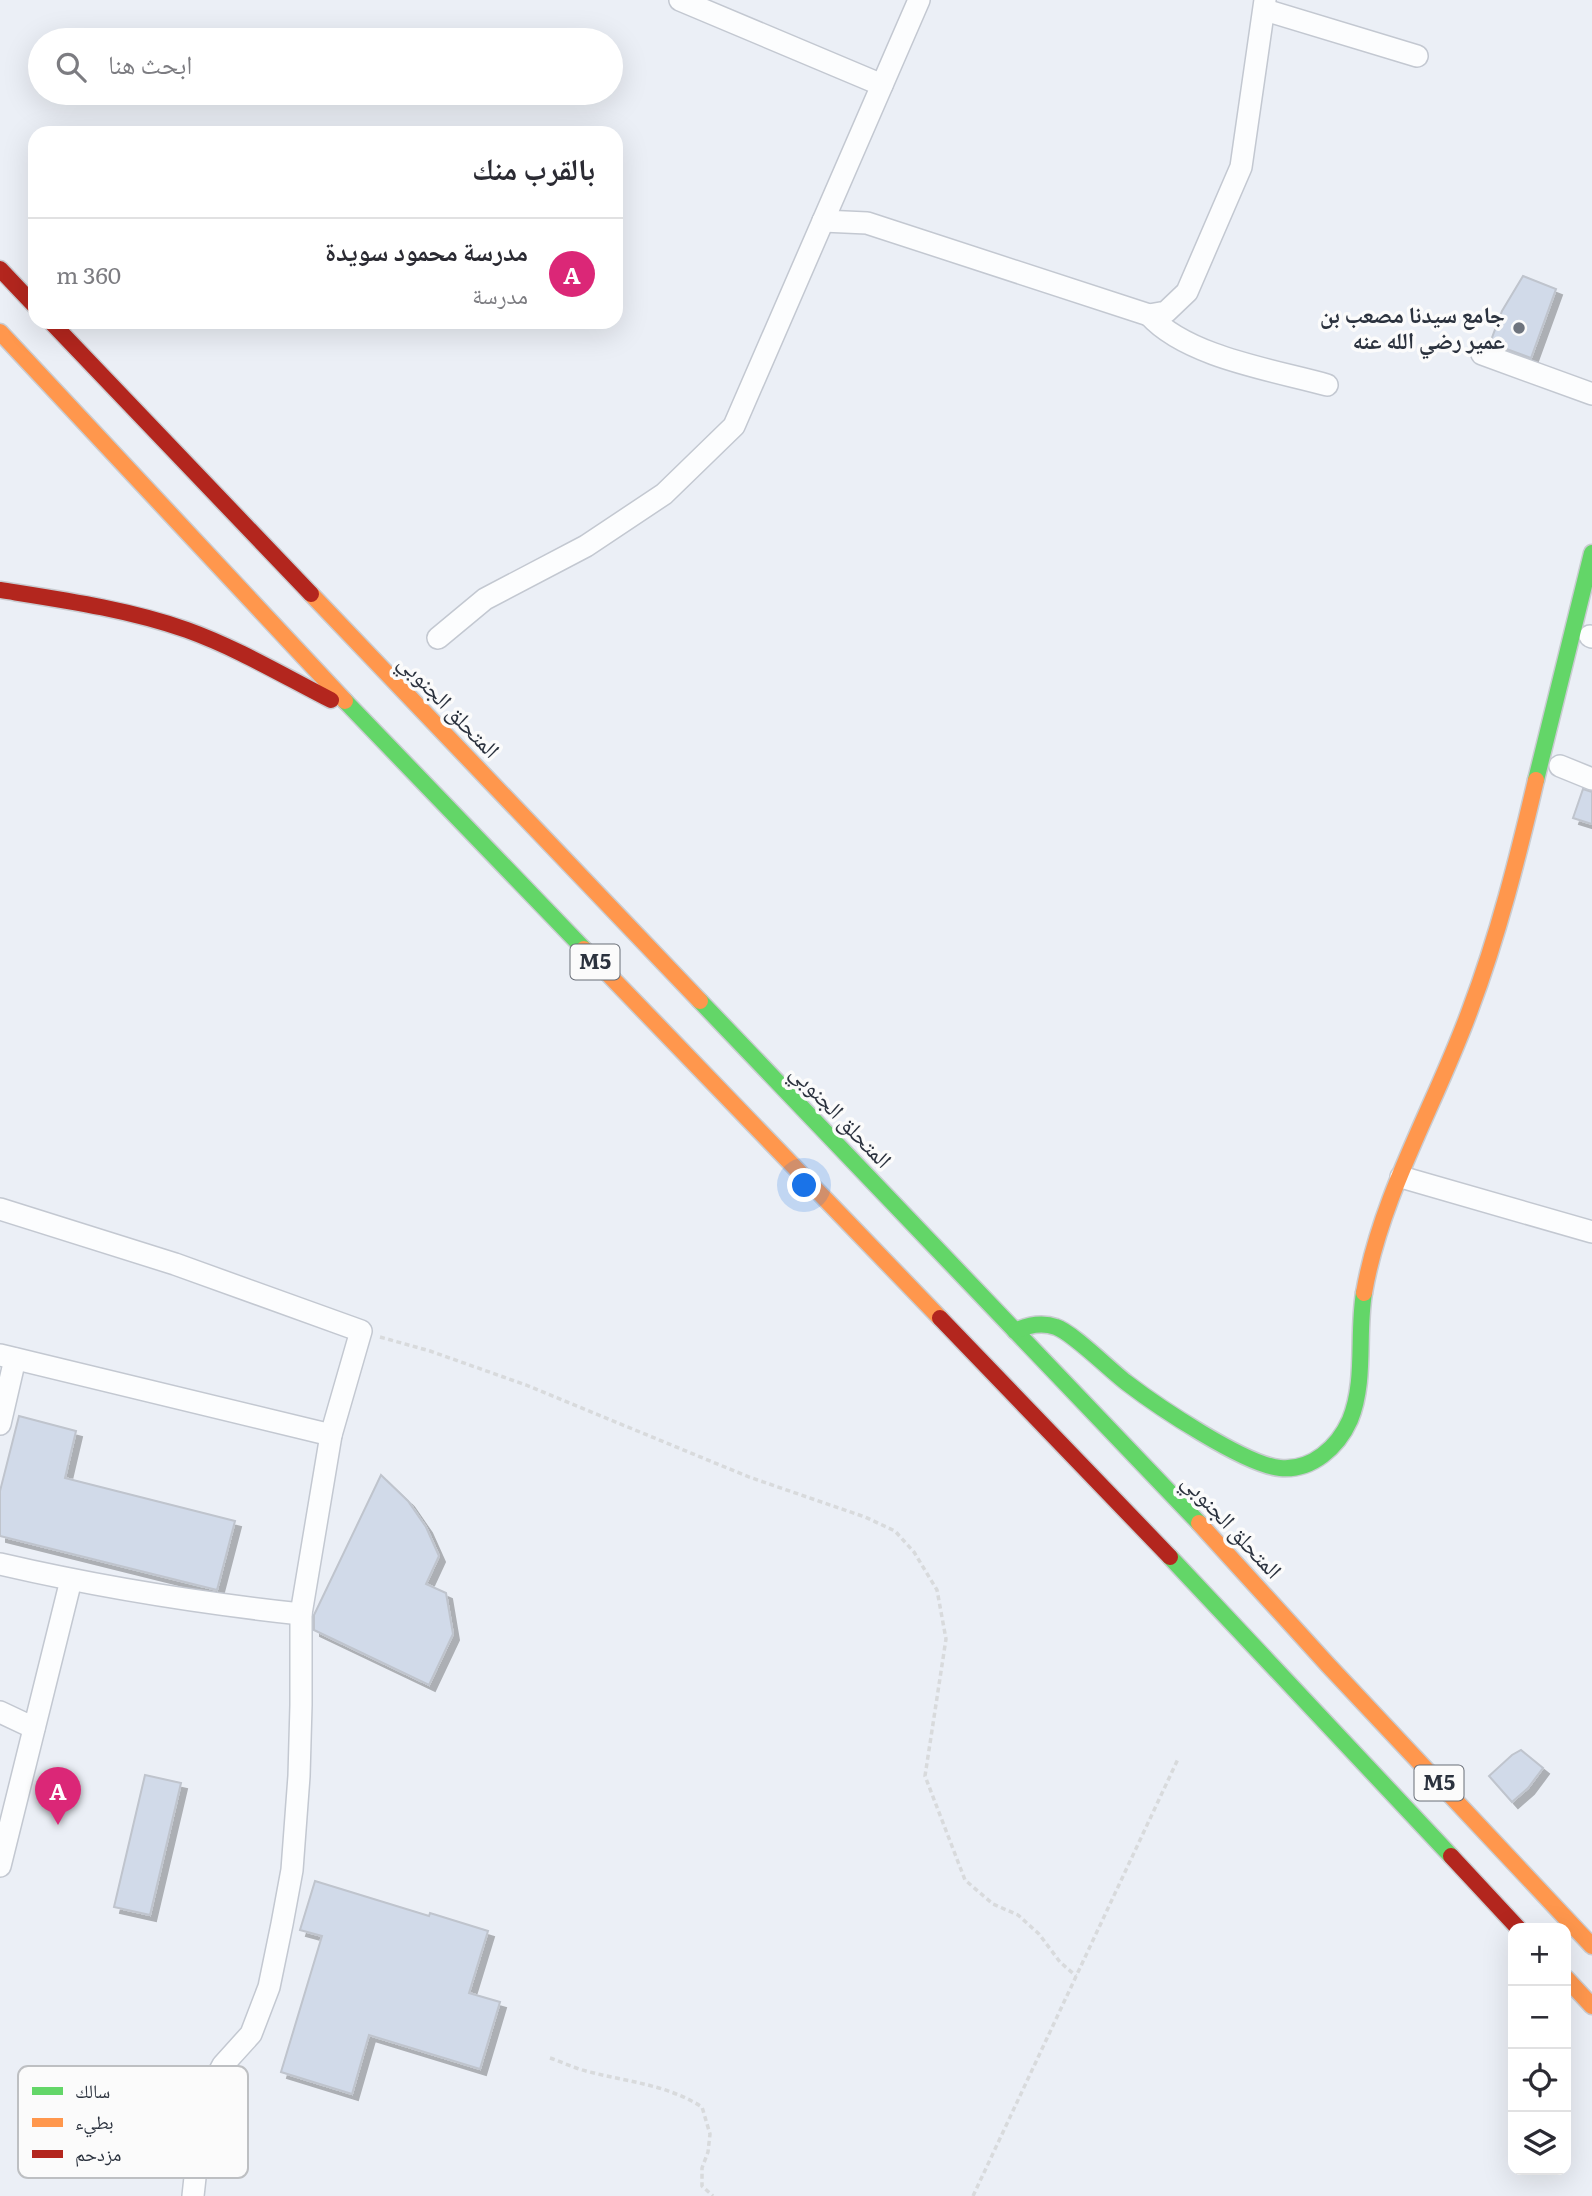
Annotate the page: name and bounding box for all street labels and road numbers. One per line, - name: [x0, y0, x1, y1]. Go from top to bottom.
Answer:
- street label: المتحلق الجنوبي: [389, 645, 509, 767]
- road number: M5: [570, 944, 620, 979]
- street label: المتحلق الجنوبي: [781, 1055, 901, 1177]
- street label: المتحلق الجنوبي: [1173, 1464, 1291, 1588]
- road number: M5: [1414, 1766, 1464, 1800]

